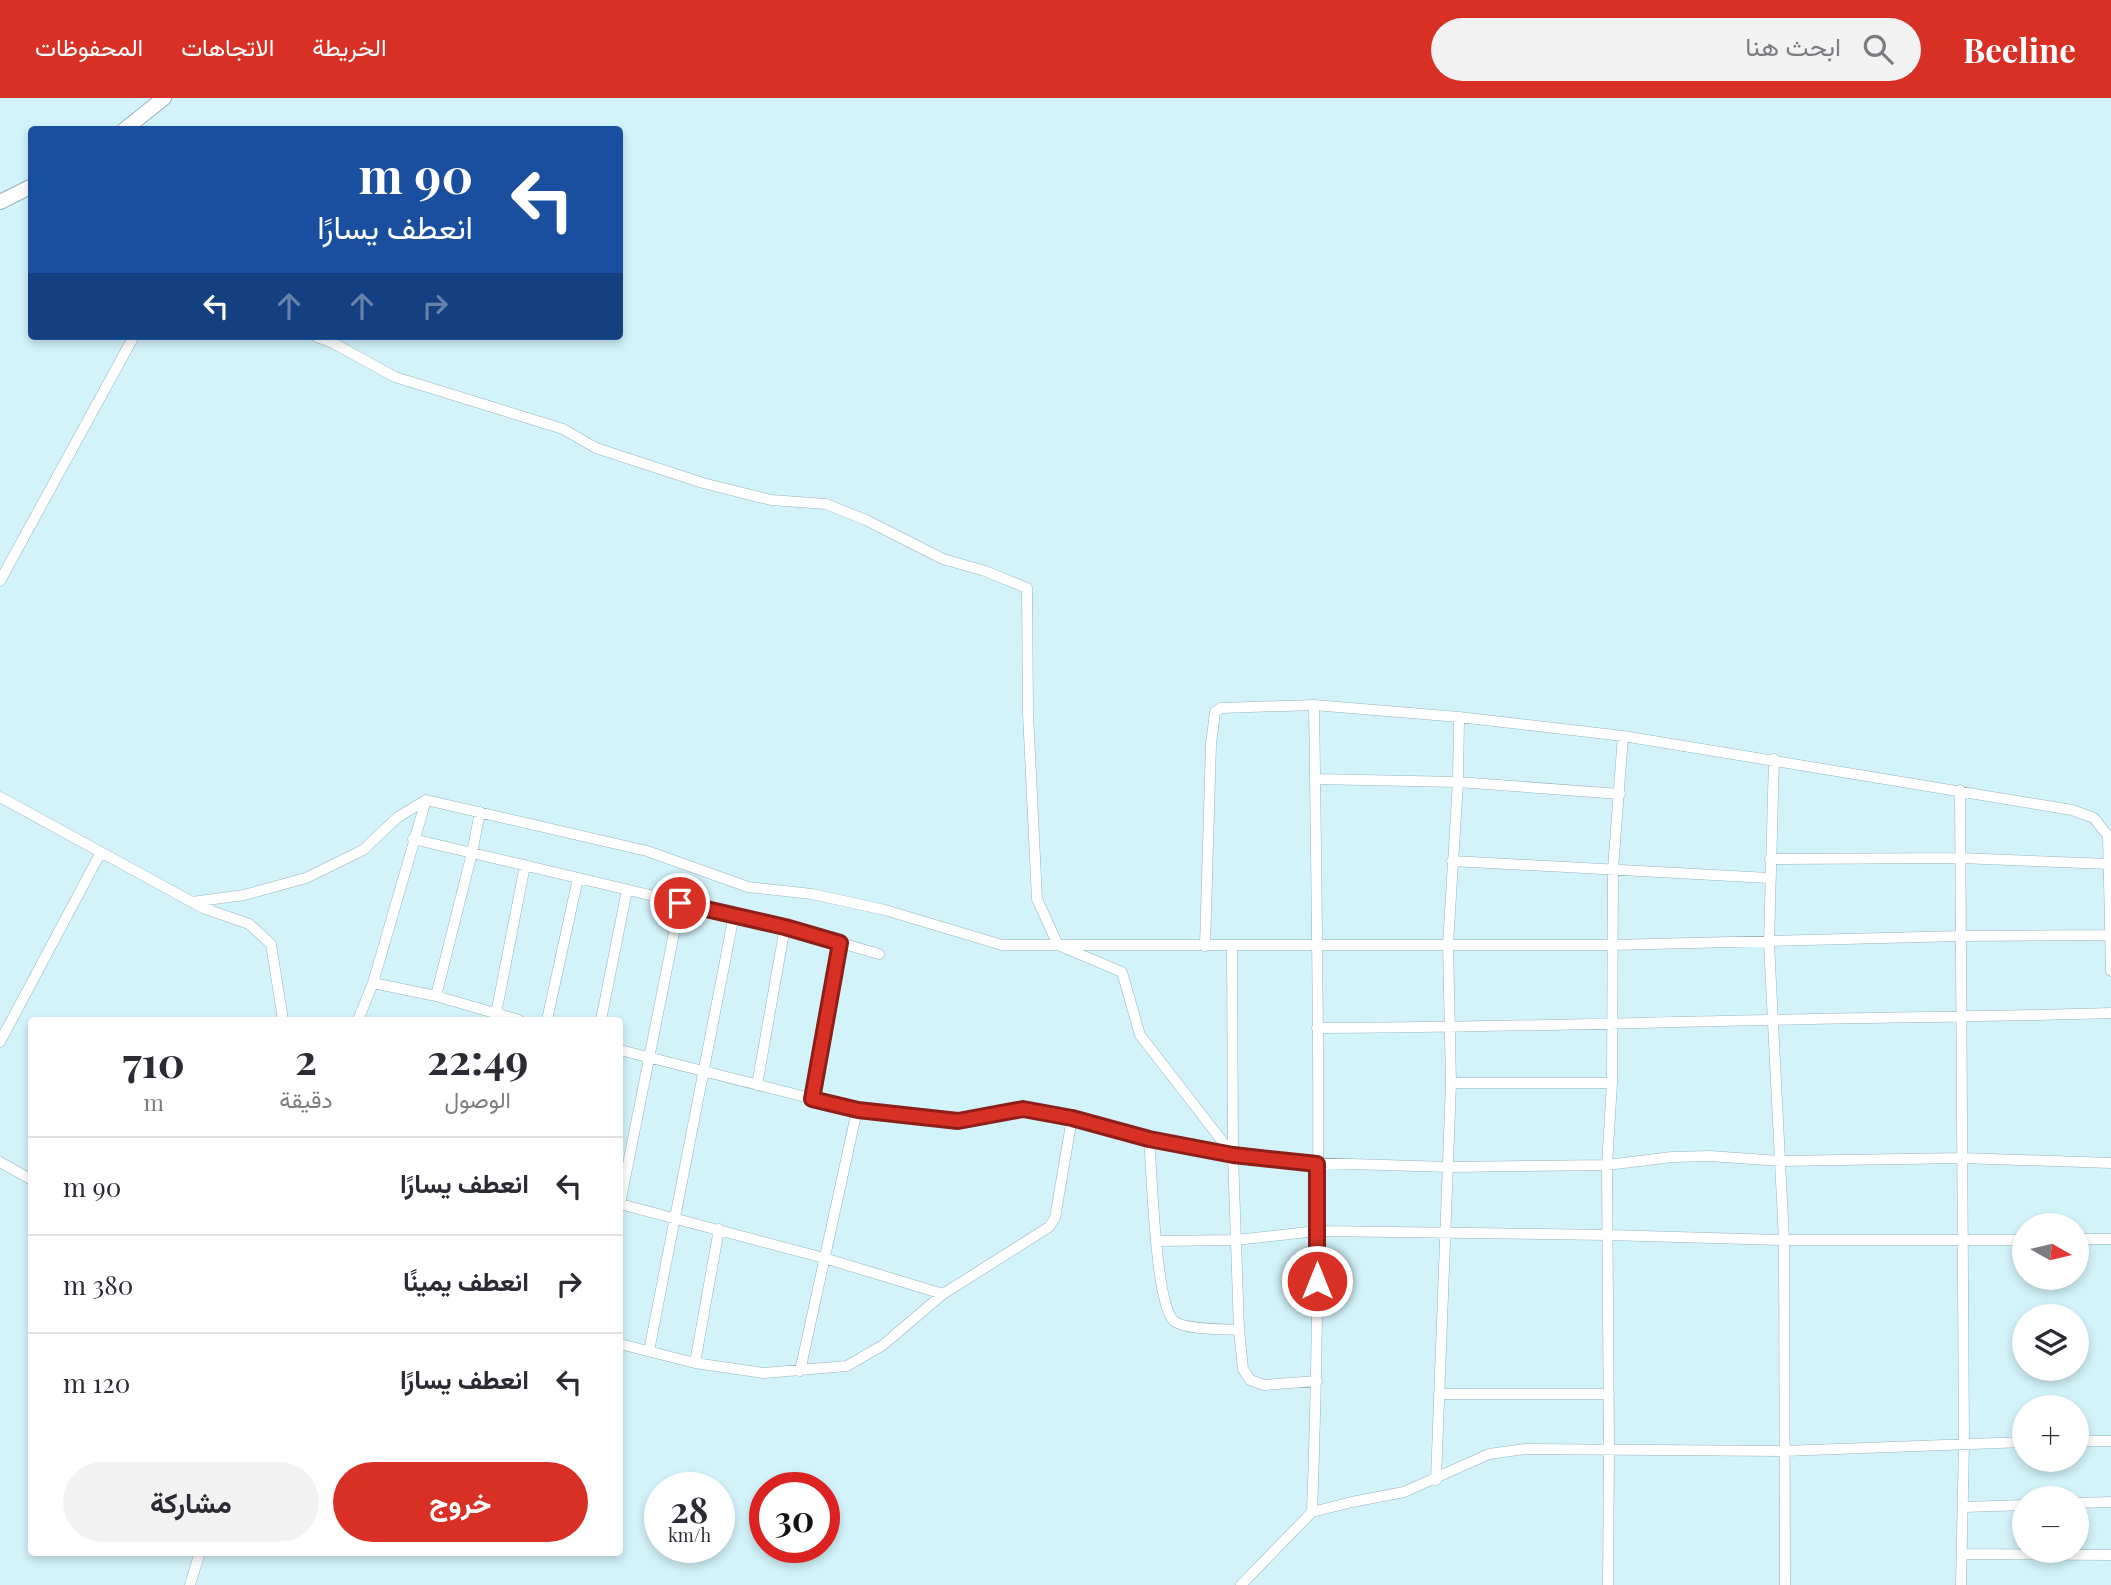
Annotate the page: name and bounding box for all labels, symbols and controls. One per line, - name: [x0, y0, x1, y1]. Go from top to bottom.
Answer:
- search box: [1431, 18, 1921, 81]
- text: Beeline: [1963, 27, 2076, 71]
- text: ابحث هنا: [1745, 28, 1841, 63]
- text: المحفوظات: [35, 30, 143, 62]
- text: الاتجاهات: [181, 30, 274, 62]
- text: الخريطة: [312, 30, 387, 62]
- icon: search: [1859, 30, 1897, 68]
- text: 90 m: [359, 141, 473, 206]
- icon: left: [497, 154, 588, 245]
- text: انعطف يسارًا: [317, 204, 473, 247]
- icon: left: [197, 287, 235, 325]
- icon: ahead: [270, 287, 308, 325]
- icon: ahead: [343, 287, 381, 325]
- icon: right: [416, 287, 454, 325]
- pin: [650, 873, 710, 933]
- icon: arrive: [661, 884, 699, 922]
- text: 2: [295, 1030, 317, 1086]
- text: 22:49: [427, 1030, 529, 1086]
- text: 710: [123, 1033, 185, 1089]
- text: دقيقة: [279, 1083, 333, 1114]
- text: الوصول: [445, 1083, 511, 1114]
- text: m: [143, 1086, 164, 1117]
- text: انعطف يسارًا: [400, 1165, 529, 1200]
- icon: left: [550, 1167, 588, 1205]
- text: 90 m: [63, 1169, 121, 1204]
- north arrow: [2012, 1213, 2090, 1290]
- map controls: [2012, 1213, 2089, 1563]
- position arrow: [1280, 1244, 1354, 1318]
- text: انعطف يمينًا: [403, 1263, 529, 1298]
- icon: right: [550, 1265, 588, 1303]
- text: 380 m: [63, 1267, 133, 1302]
- button: layers: [2012, 1304, 2089, 1381]
- text: انعطف يسارًا: [400, 1361, 529, 1396]
- icon: left: [550, 1363, 588, 1401]
- text: 120 m: [63, 1365, 130, 1400]
- button: +: [2012, 1395, 2089, 1472]
- button: مشاركة: [63, 1462, 319, 1542]
- button: خروج: [333, 1462, 588, 1542]
- speed limit sign: 30: [749, 1472, 840, 1563]
- text: 28: [671, 1485, 708, 1532]
- button: −: [2012, 1486, 2089, 1563]
- text: km/h: [668, 1523, 711, 1547]

